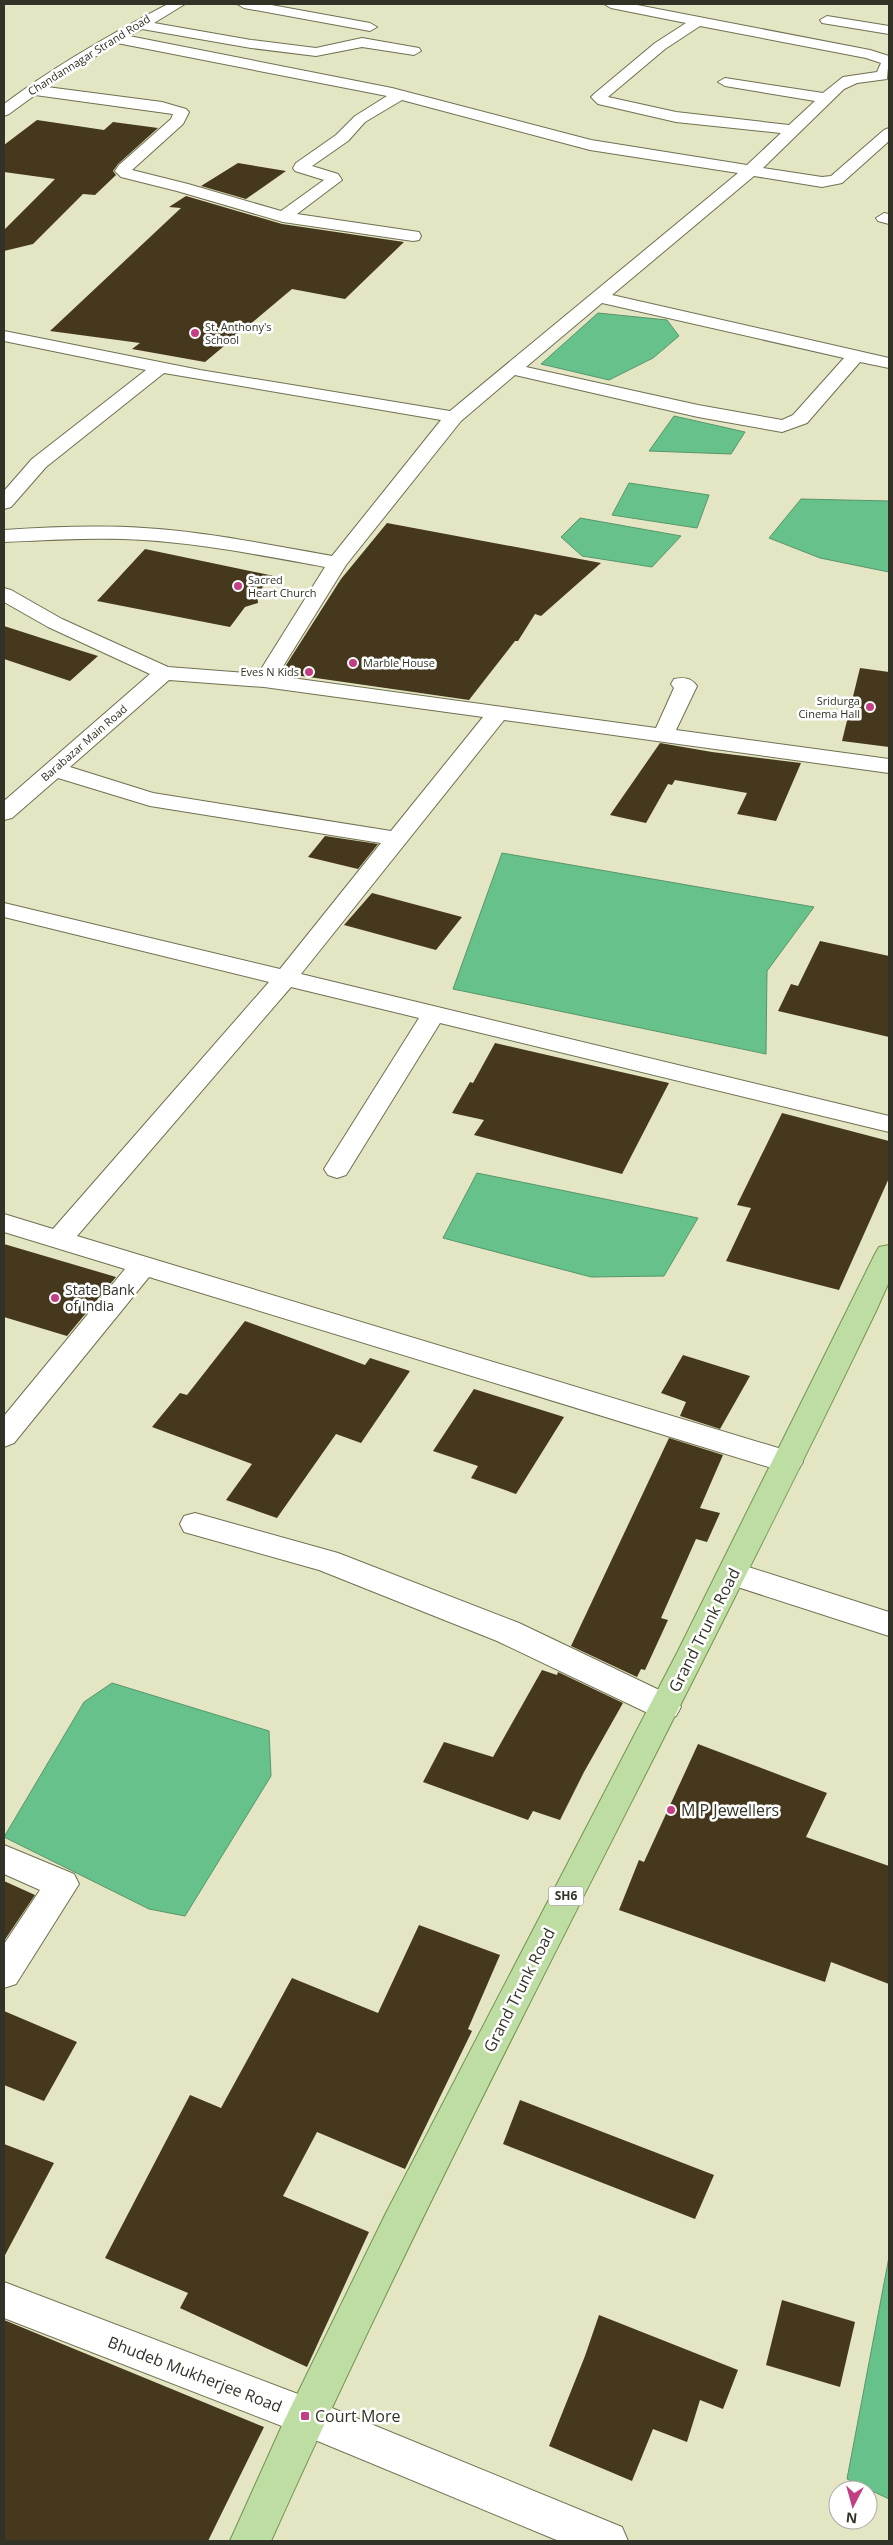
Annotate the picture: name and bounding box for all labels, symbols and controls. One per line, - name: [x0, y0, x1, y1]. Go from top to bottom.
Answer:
- street label: Chandannagar Strand Road: [25, 11, 153, 98]
- place label: St. Anthony's School: [205, 319, 272, 347]
- marker: St. Anthony's School: [189, 327, 201, 339]
- place label: Sacred Heart Church: [248, 572, 317, 600]
- marker: Sacred Heart Church: [232, 580, 244, 592]
- place label: Marble House: [363, 655, 435, 670]
- marker: Marble House: [347, 657, 359, 669]
- place label: Eves N Kids: [240, 664, 299, 679]
- marker: Eves N Kids: [303, 666, 315, 678]
- place label: Sridurga Cinema Hall: [798, 693, 860, 721]
- street label: Barabazar Main Road: [37, 701, 130, 784]
- marker: Sridurga Cinema Hall: [864, 701, 876, 713]
- place label: State Bank of India: [65, 1280, 135, 1315]
- marker: State Bank of India: [49, 1292, 61, 1304]
- street label: Grand Trunk Road: [663, 1564, 745, 1696]
- place label: M P Jewellers: [681, 1799, 779, 1821]
- marker: M P Jewellers: [665, 1804, 677, 1816]
- road number: SH6: [548, 1886, 584, 1905]
- street label: Grand Trunk Road: [478, 1924, 560, 2056]
- street label: Bhudeb Mukherjee Road: [105, 2331, 285, 2417]
- place label: Court More: [315, 2405, 400, 2427]
- marker: Court More: [299, 2410, 311, 2422]
- north arrow: [828, 2480, 878, 2530]
- text: N: [845, 2508, 858, 2528]

